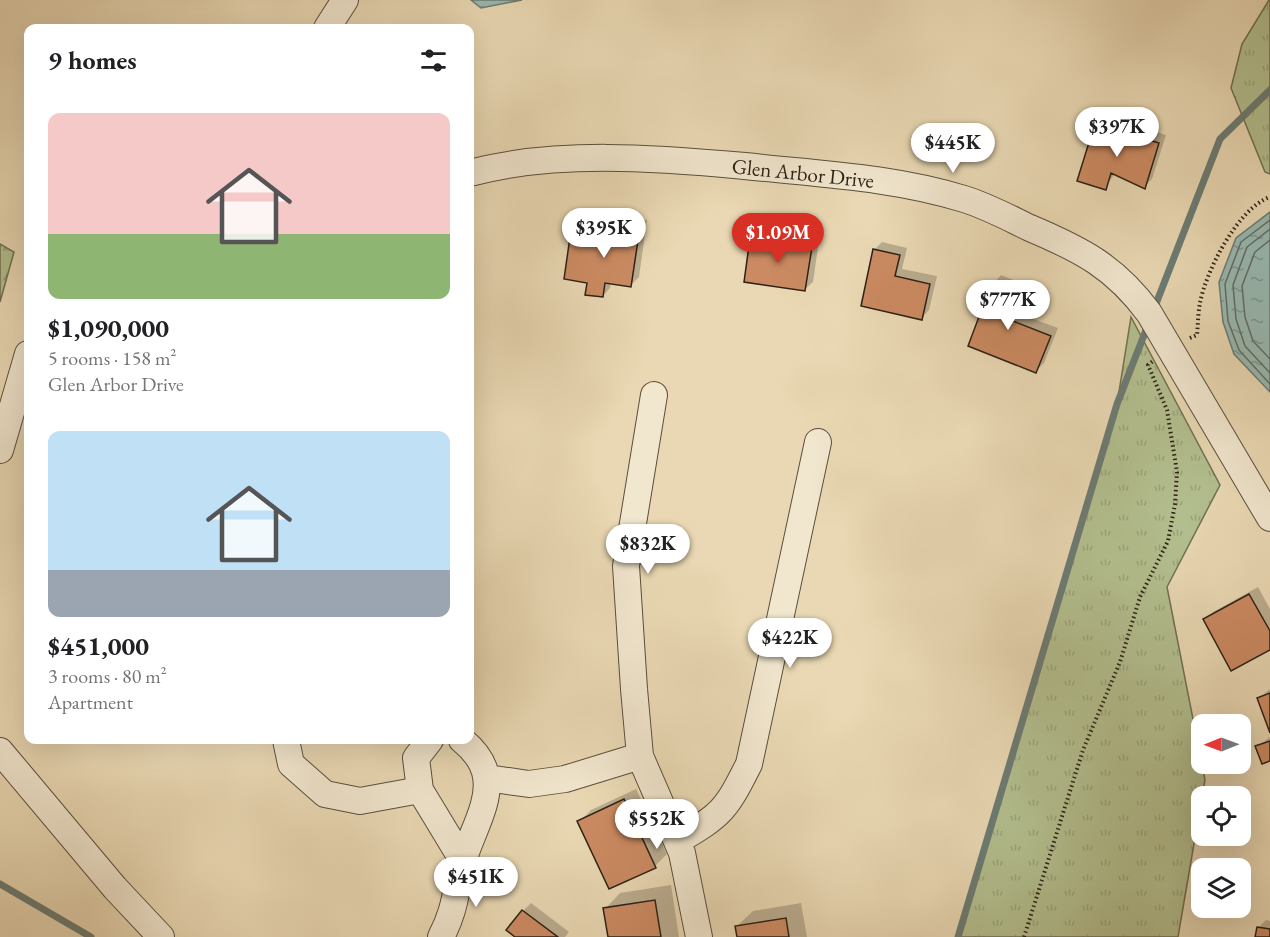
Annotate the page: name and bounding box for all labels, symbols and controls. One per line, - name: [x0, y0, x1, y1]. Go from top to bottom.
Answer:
- text: 9 homes: [48, 43, 137, 77]
- icon: filters: [417, 44, 450, 77]
- pin: $397K: [1075, 107, 1159, 158]
- text: $397K: [1089, 113, 1145, 139]
- pin: $445K: [911, 123, 995, 174]
- text: $445K: [925, 129, 981, 155]
- icon: home: [195, 152, 303, 260]
- street label: Glen Arbor Drive: [731, 152, 875, 194]
- pin: $395K: [562, 208, 646, 259]
- pin: $1.09M: [729, 213, 827, 264]
- text: $395K: [576, 214, 632, 240]
- text: $1.09M: [746, 219, 810, 245]
- pin: $777K: [966, 280, 1050, 331]
- text: $777K: [980, 286, 1036, 312]
- text: $1,090,000: [48, 311, 169, 345]
- text: 5 rooms · 158 m²: [48, 345, 176, 371]
- text: Glen Arbor Drive: [48, 371, 184, 397]
- icon: home: [195, 470, 303, 578]
- pin: $832K: [606, 524, 690, 575]
- text: $832K: [620, 530, 676, 556]
- pin: $422K: [748, 618, 832, 669]
- text: $422K: [762, 624, 818, 650]
- text: $451,000: [48, 629, 149, 663]
- text: 3 rooms · 80 m²: [48, 663, 167, 689]
- text: Apartment: [48, 689, 133, 715]
- north arrow: [1191, 714, 1251, 774]
- map controls: [1191, 714, 1251, 918]
- button: locate: [1191, 786, 1251, 846]
- pin: $552K: [615, 799, 699, 850]
- text: $552K: [629, 805, 685, 831]
- pin: $451K: [434, 857, 518, 908]
- button: layers: [1191, 858, 1251, 918]
- text: $451K: [448, 863, 504, 889]

